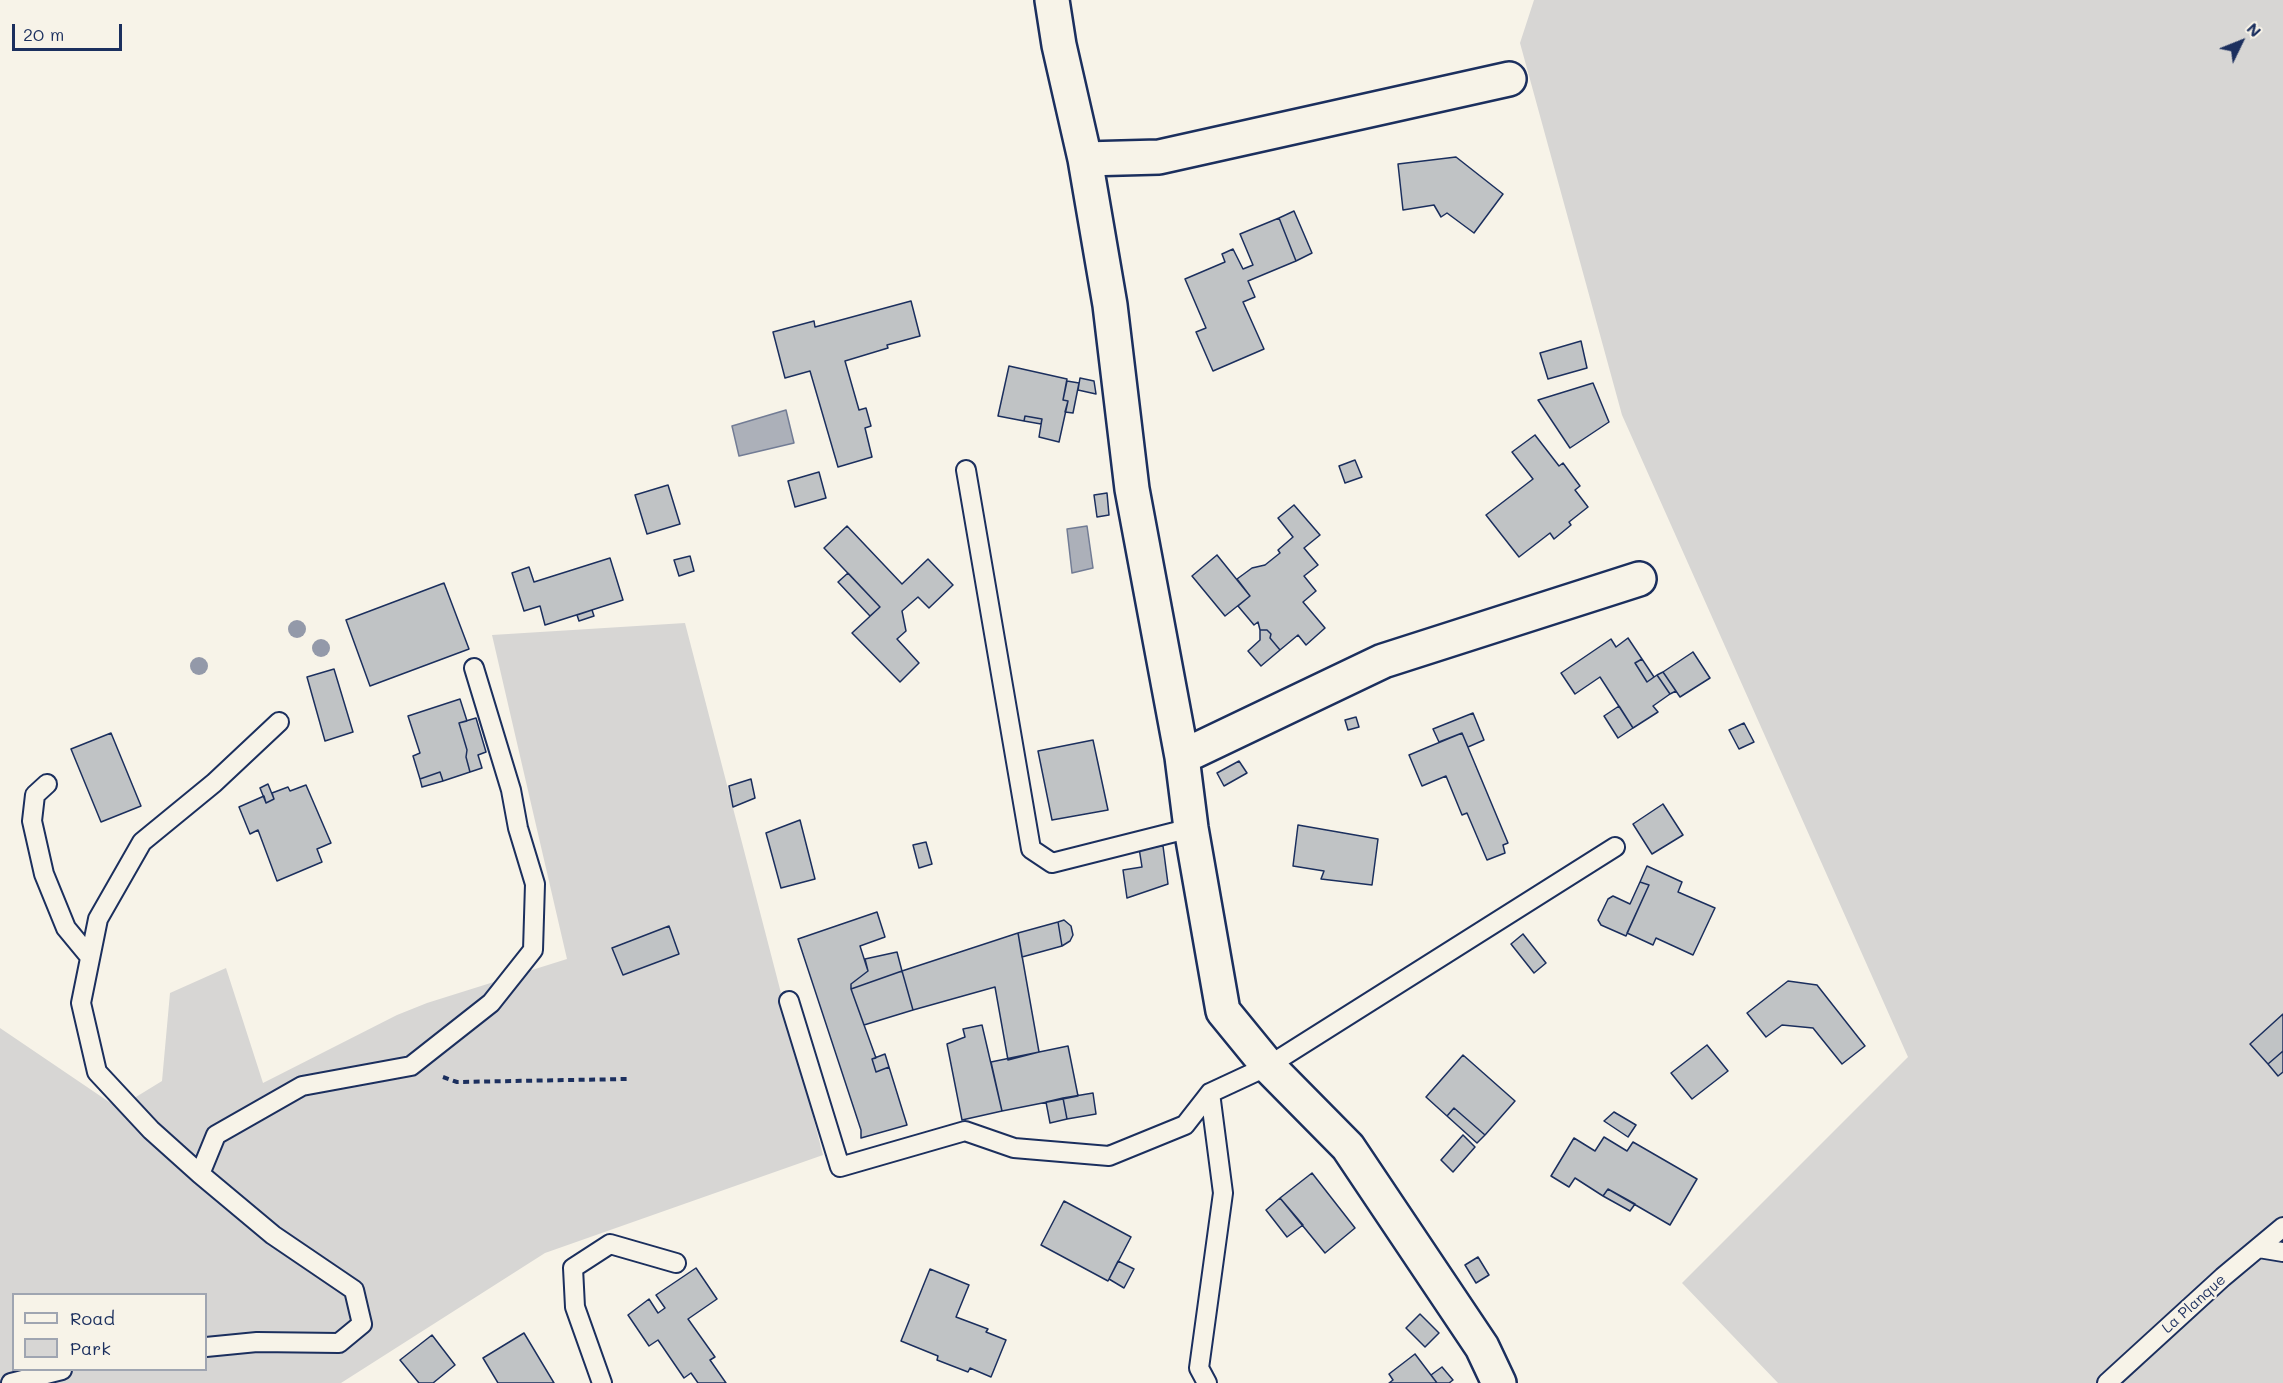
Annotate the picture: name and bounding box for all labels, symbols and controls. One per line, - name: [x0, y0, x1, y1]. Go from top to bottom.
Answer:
- scale bar: [15, 12, 124, 50]
- north arrow: [2211, 12, 2271, 72]
- text: N: [2243, 18, 2266, 41]
- text: 20 m: [23, 22, 64, 46]
- street label: La Planque: [2158, 1271, 2230, 1337]
- legend: [12, 1293, 207, 1371]
- text: Road: [70, 1306, 115, 1330]
- text: Park: [70, 1336, 111, 1360]

